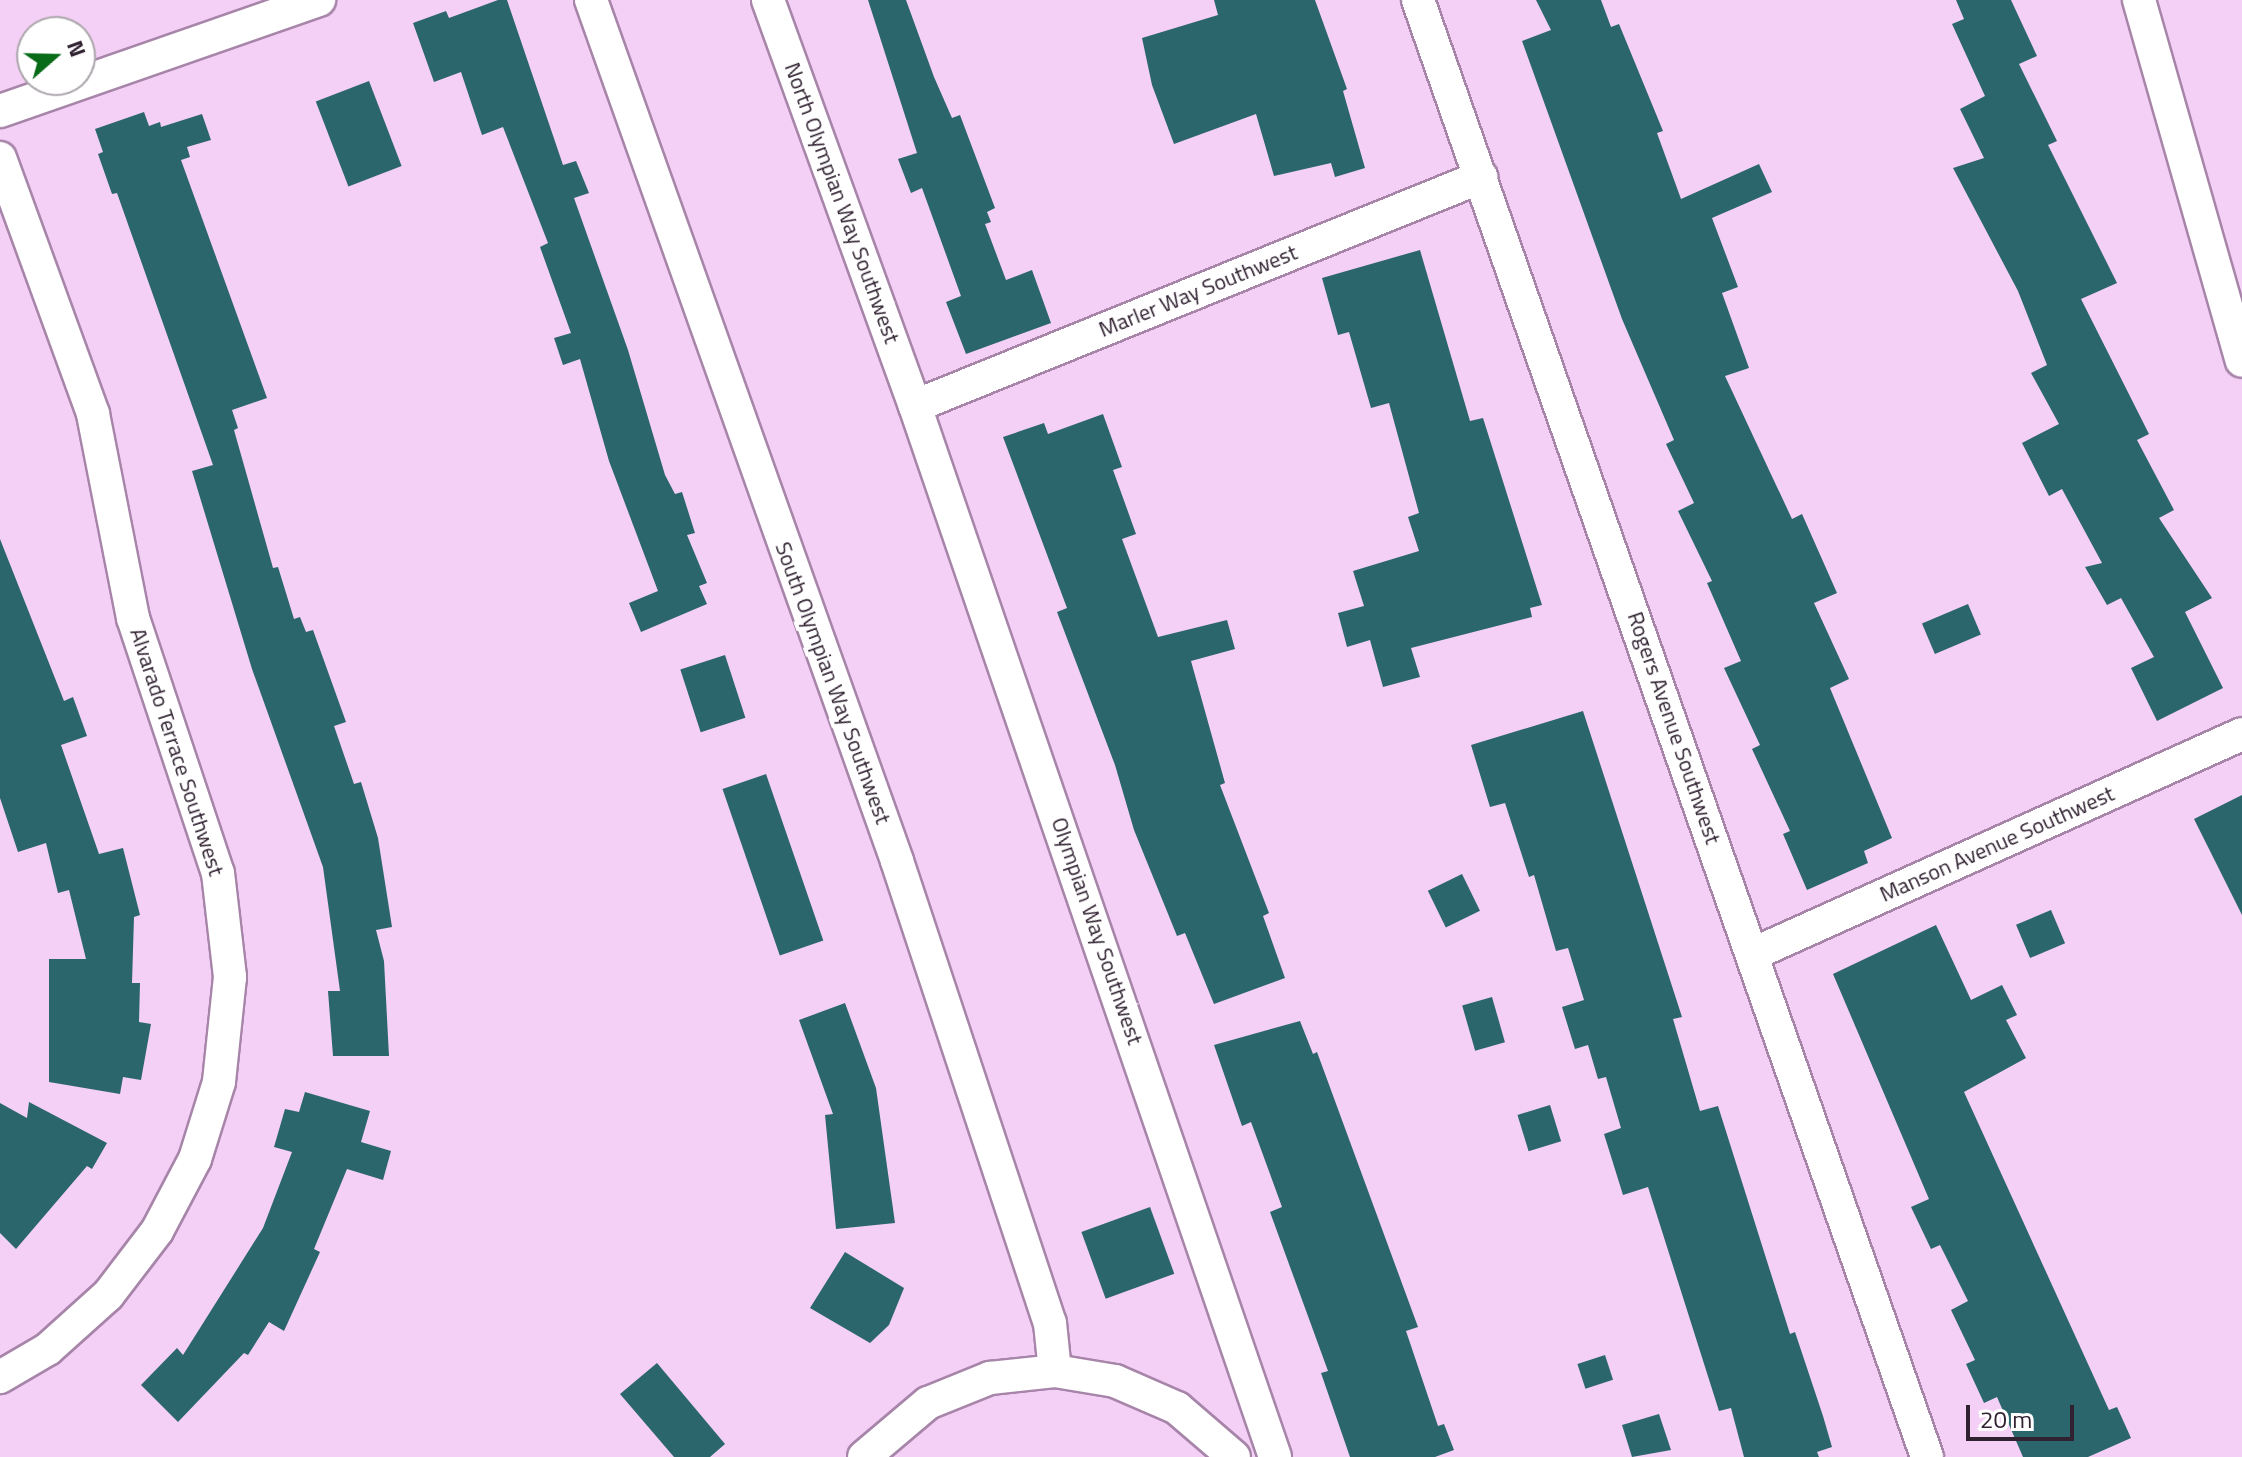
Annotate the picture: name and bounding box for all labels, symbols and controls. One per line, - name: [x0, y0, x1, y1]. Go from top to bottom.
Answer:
- north arrow: [16, 16, 96, 96]
- text: N: [58, 35, 95, 61]
- street label: North Olympian Way Southwest: [779, 59, 905, 347]
- street label: Marler Way Southwest: [1095, 239, 1301, 343]
- street label: South Olympian Way Southwest: [770, 538, 896, 828]
- street label: Rogers Avenue Southwest: [1622, 608, 1726, 848]
- street label: Alvarado Terrace Southwest: [124, 625, 230, 879]
- street label: Manson Avenue Southwest: [1876, 780, 2118, 908]
- street label: Olympian Way Southwest: [1046, 814, 1148, 1048]
- scale bar: [1970, 1389, 2078, 1439]
- text: 20 m: [1980, 1401, 2032, 1437]

